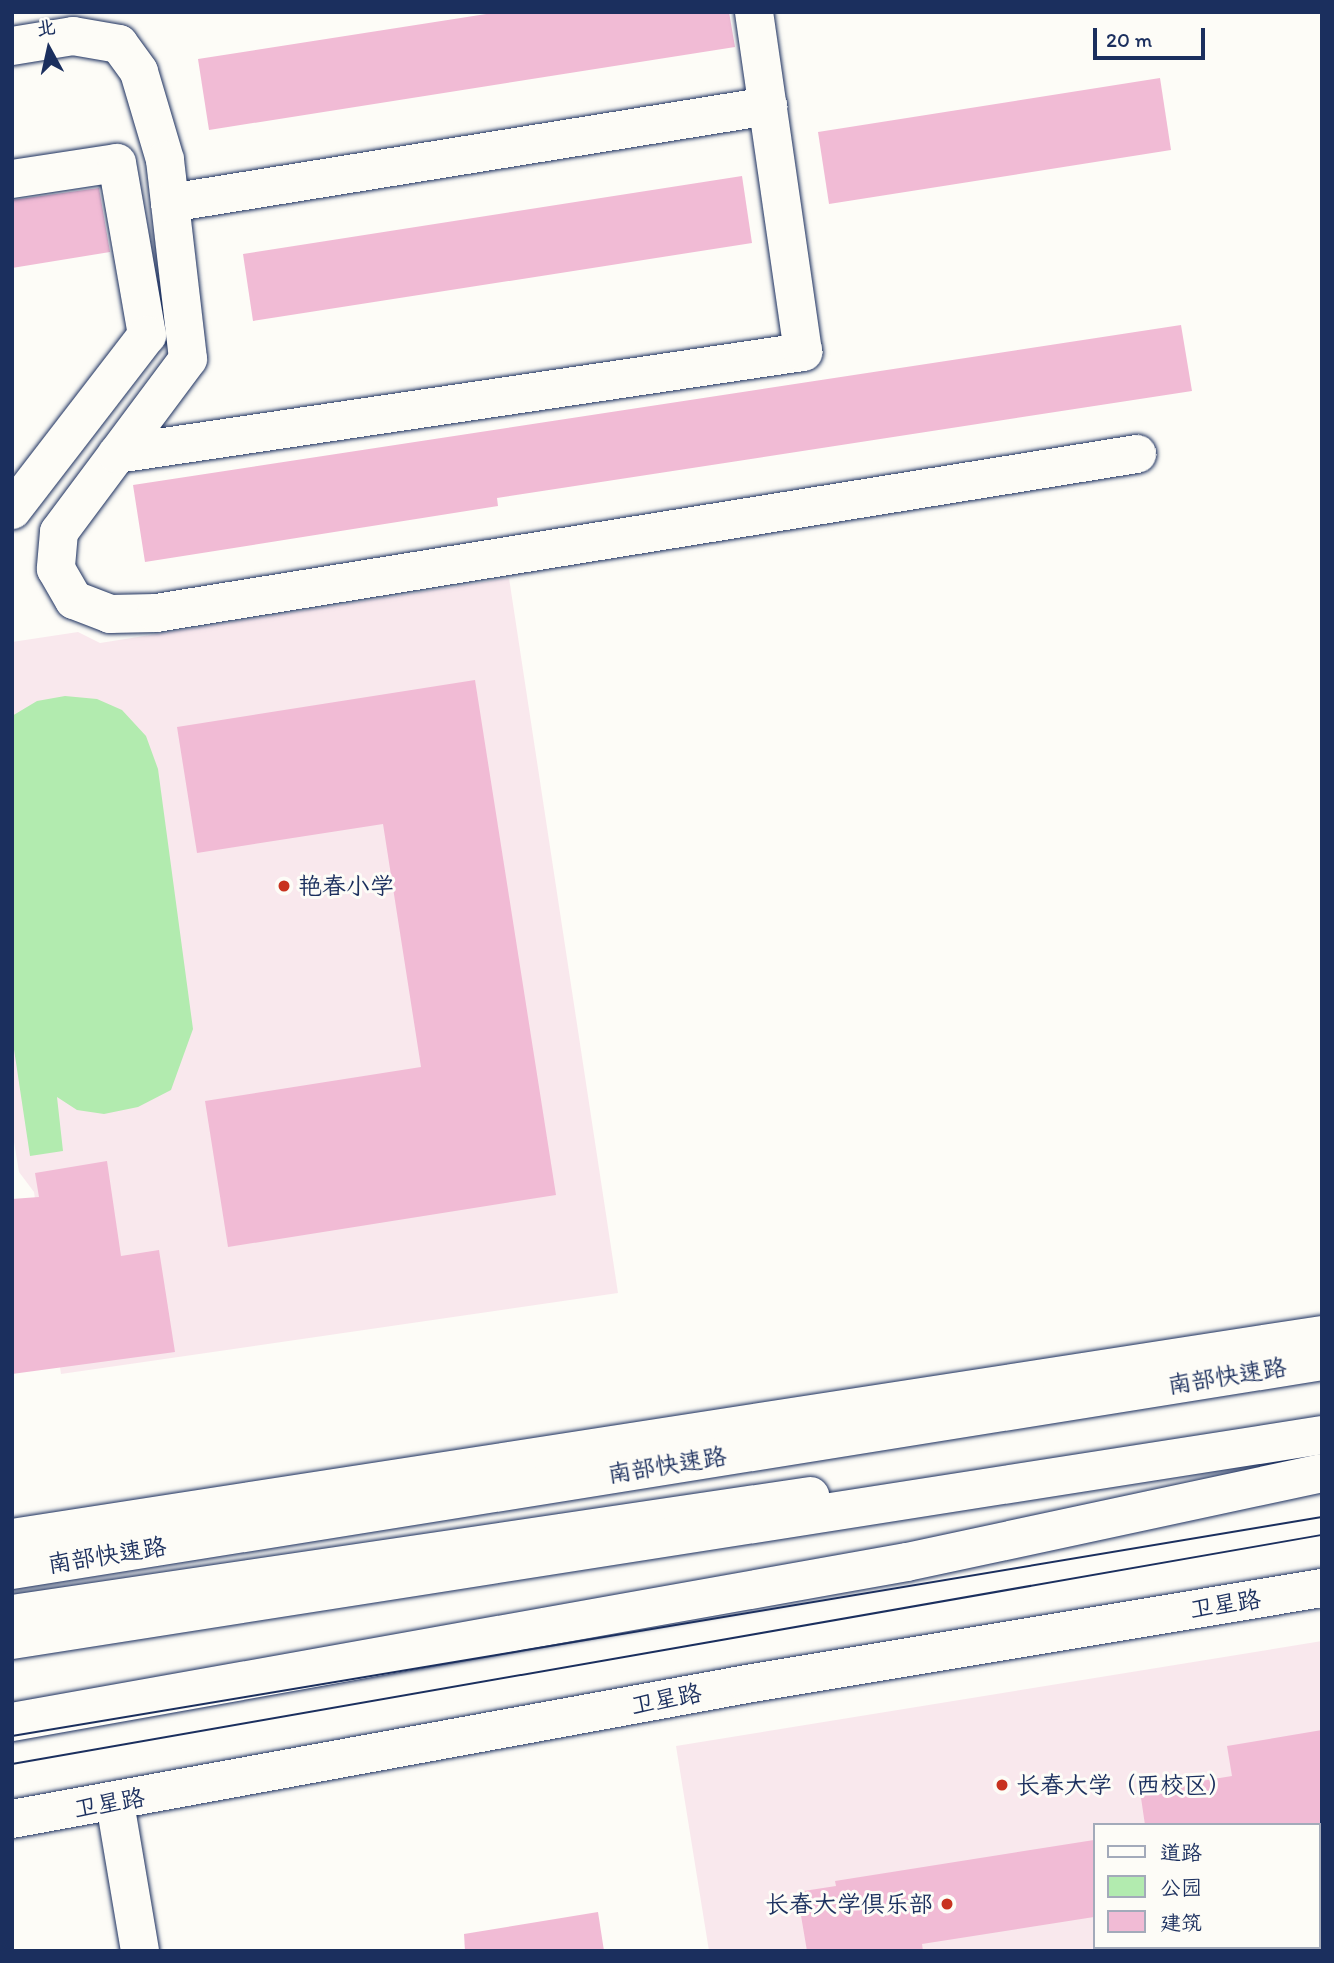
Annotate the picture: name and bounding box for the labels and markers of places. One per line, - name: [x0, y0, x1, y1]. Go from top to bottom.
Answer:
- place label: 艳春小学: [298, 872, 394, 900]
- marker: 艳春小学: [276, 878, 292, 894]
- place label: 长春大学（西校区）: [1016, 1771, 1232, 1799]
- marker: 长春大学（西校区）: [994, 1777, 1010, 1793]
- place label: 长春大学俱乐部: [765, 1890, 933, 1918]
- marker: 长春大学俱乐部: [939, 1896, 955, 1912]

